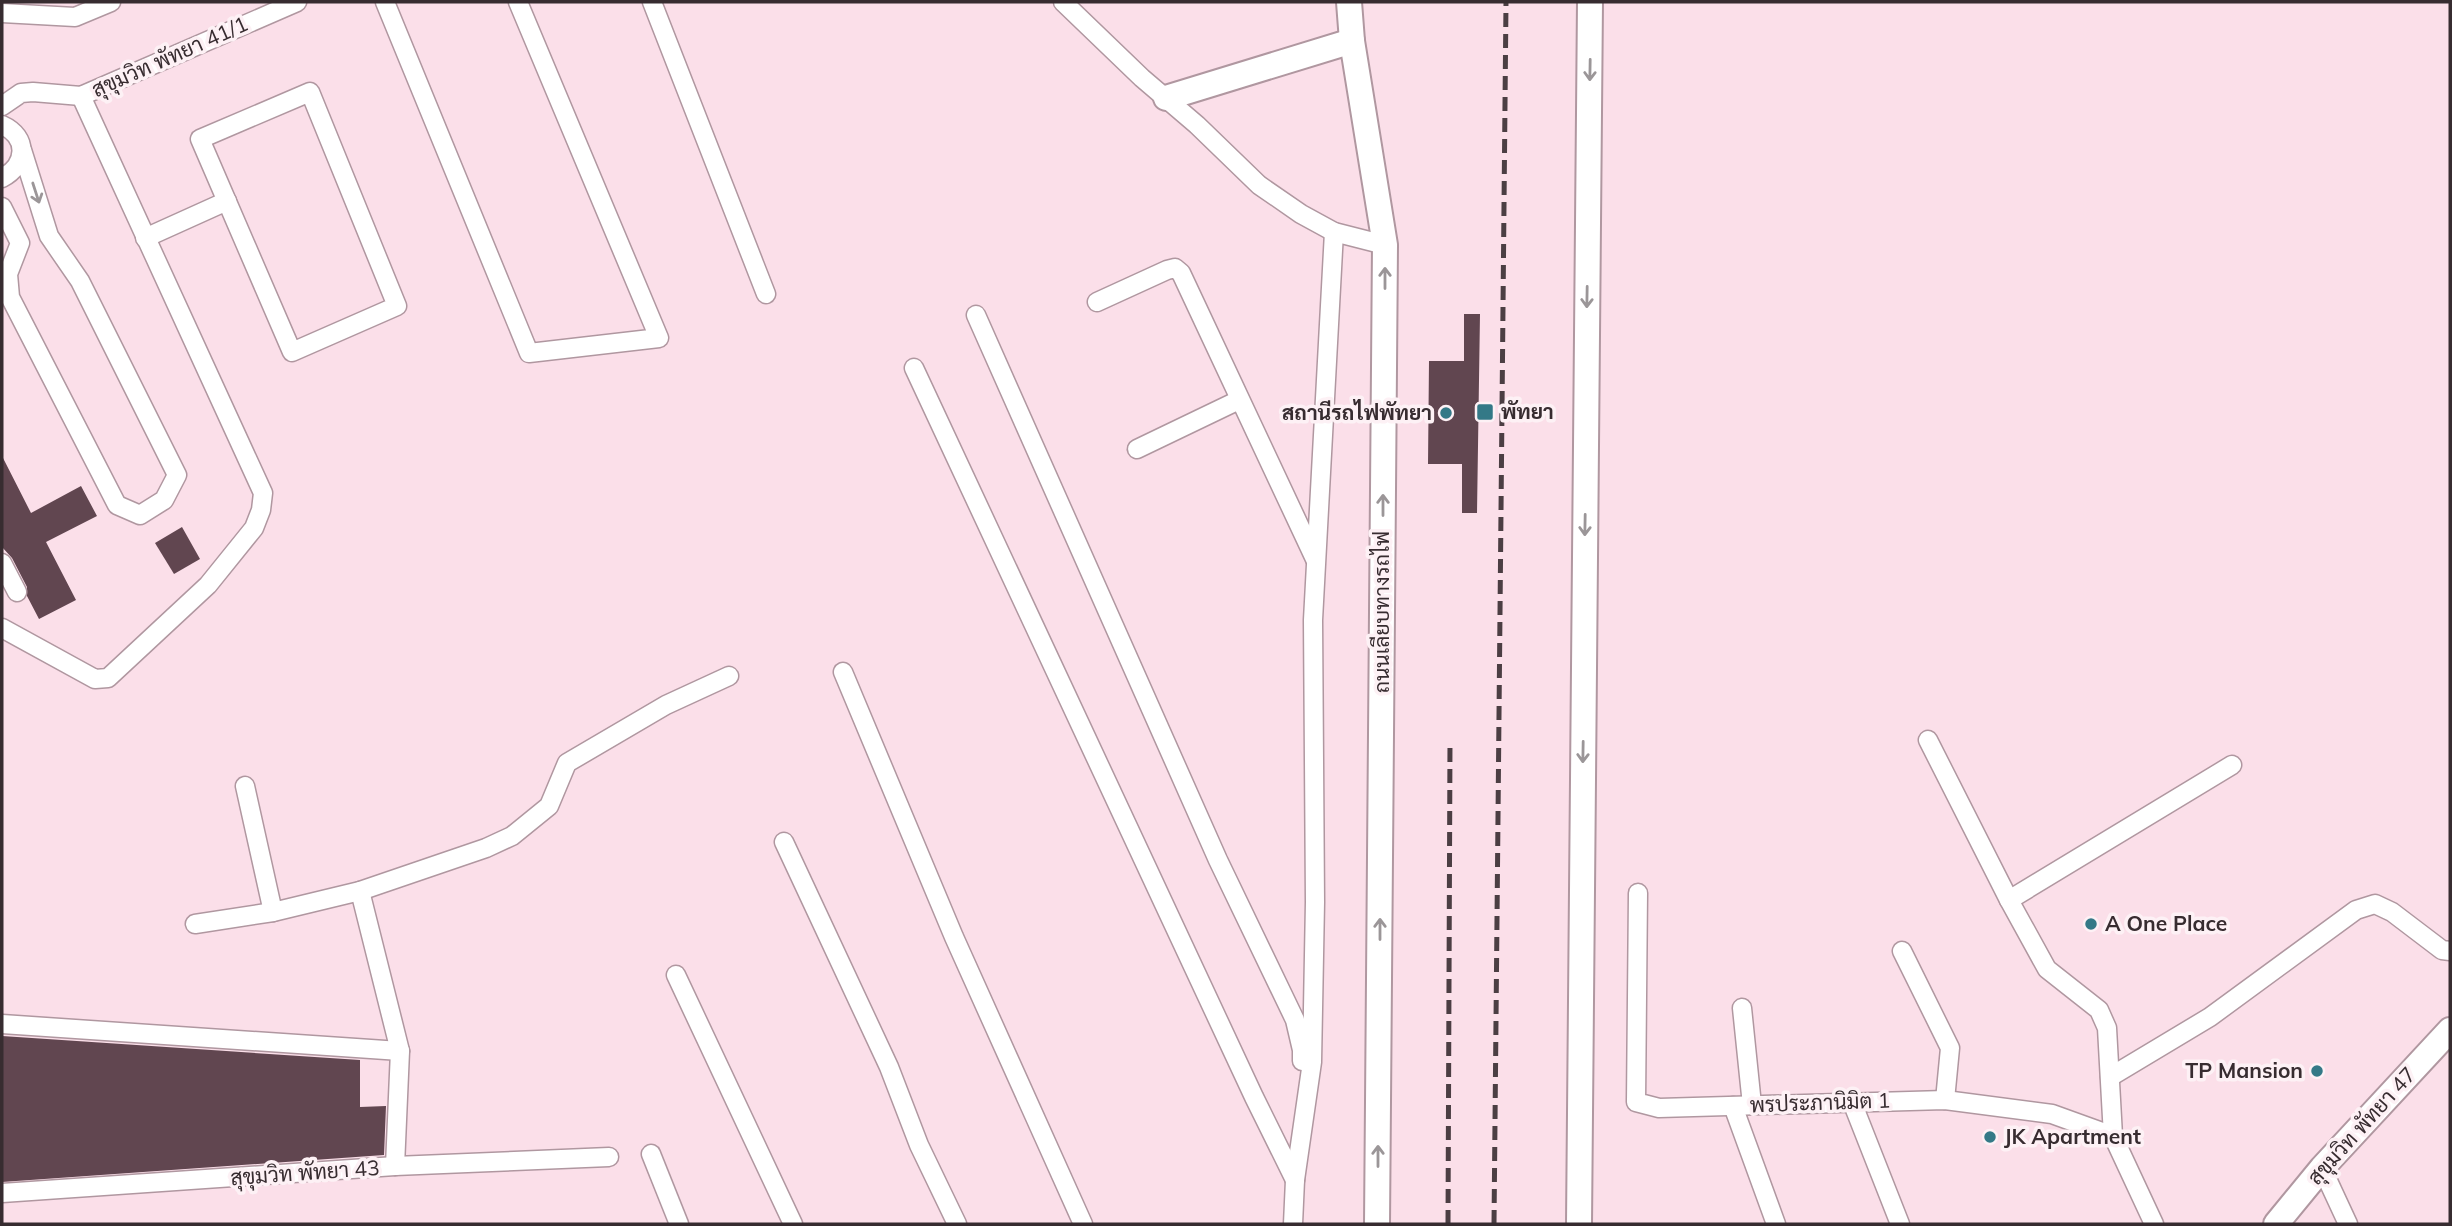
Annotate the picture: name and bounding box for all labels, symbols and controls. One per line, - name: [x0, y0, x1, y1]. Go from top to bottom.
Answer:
- street label: สุขุมวิท พัทยา 41/1: [88, 10, 252, 104]
- one-way arrow: [1583, 58, 1596, 81]
- one-way arrow: [30, 182, 43, 204]
- one-way arrow: [1378, 266, 1392, 289]
- one-way arrow: [1581, 286, 1594, 309]
- place label: พัทยา: [1501, 398, 1554, 424]
- place label: สถานีรถไฟพัทยา: [1282, 399, 1432, 425]
- marker: พัทยา: [1475, 402, 1495, 422]
- marker: สถานีรถไฟพัทยา: [1438, 405, 1454, 421]
- one-way arrow: [1376, 494, 1390, 517]
- one-way arrow: [1578, 513, 1592, 536]
- street label: ถนนเลียบทางรถไฟ: [1368, 531, 1394, 693]
- one-way arrow: [1576, 741, 1590, 764]
- place label: A One Place: [2105, 910, 2227, 936]
- marker: A One Place: [2083, 916, 2099, 932]
- one-way arrow: [1373, 917, 1387, 940]
- place label: TP Mansion: [2185, 1057, 2303, 1083]
- street label: สุขุมวิท พัทยา 47: [2302, 1061, 2422, 1191]
- marker: TP Mansion: [2309, 1063, 2325, 1079]
- street label: พรประภานิมิต 1: [1749, 1087, 1891, 1117]
- place label: JK Apartment: [2004, 1123, 2141, 1149]
- marker: JK Apartment: [1982, 1129, 1998, 1145]
- one-way arrow: [1371, 1145, 1385, 1168]
- street label: สุขุมวิท พัทยา 43: [230, 1154, 380, 1192]

